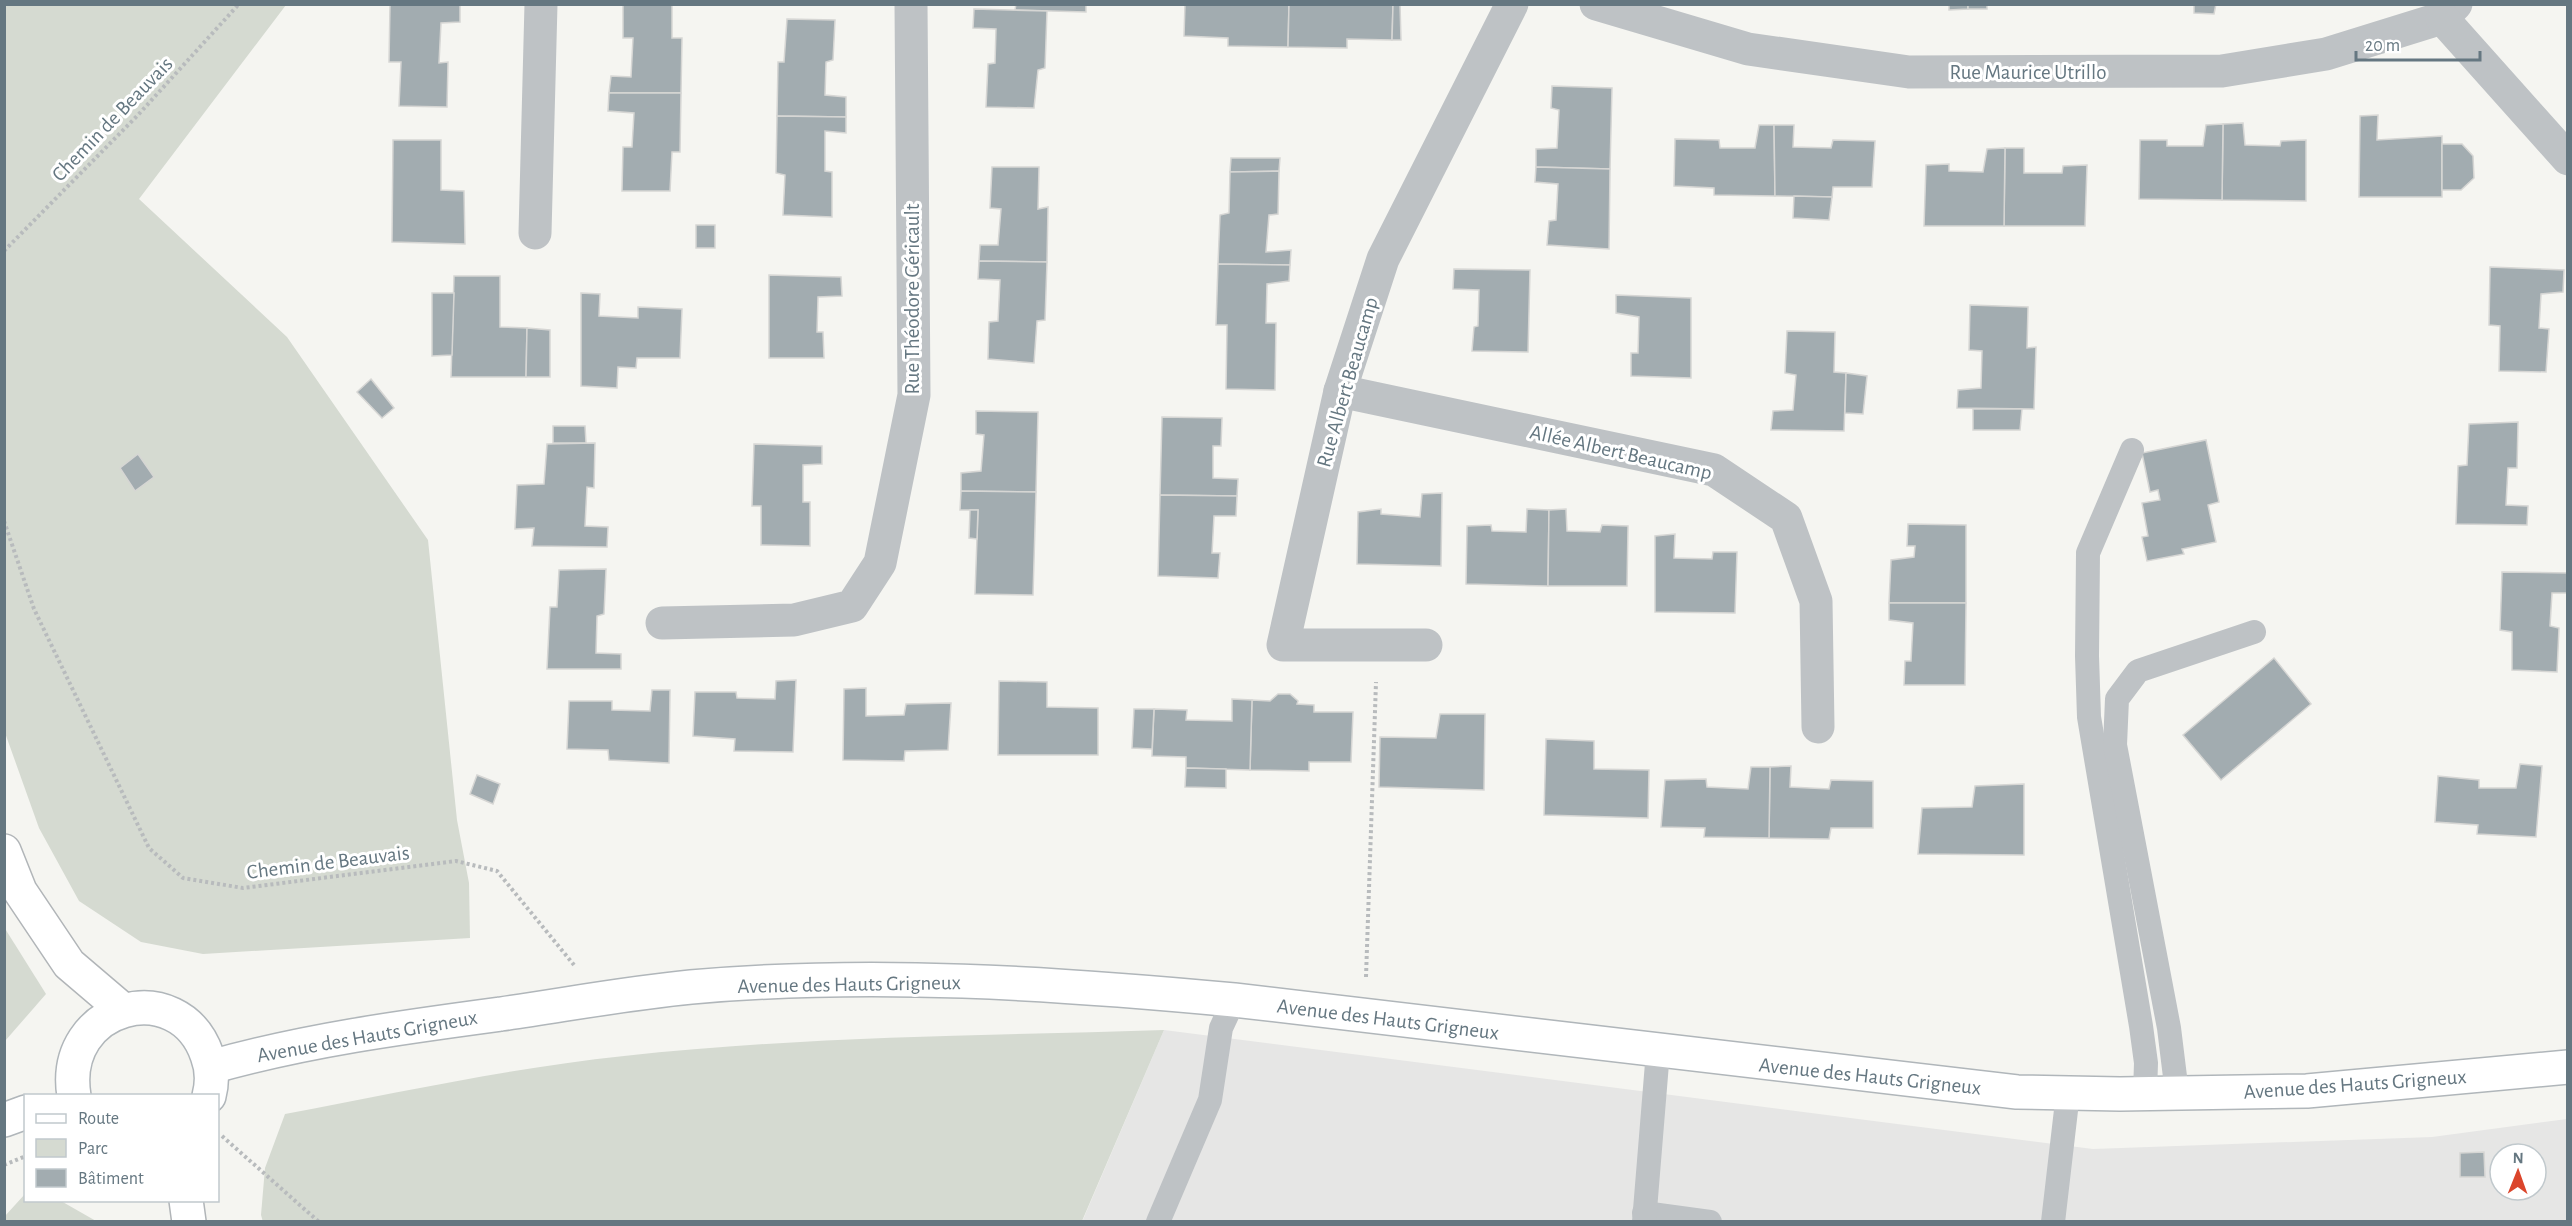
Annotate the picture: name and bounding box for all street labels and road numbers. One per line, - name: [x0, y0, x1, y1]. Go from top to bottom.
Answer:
- street label: Chemin de Beauvais: [48, 53, 177, 186]
- street label: Rue Maurice Utrillo: [1949, 62, 2107, 83]
- street label: Rue Théodore Géricault: [902, 203, 923, 394]
- street label: Rue Albert Beaucamp: [1313, 295, 1382, 470]
- street label: Allée Albert Beaucamp: [1528, 421, 1714, 484]
- street label: Chemin de Beauvais: [246, 842, 411, 883]
- street label: Avenue des Hauts Grigneux: [737, 972, 961, 997]
- street label: Avenue des Hauts Grigneux: [1276, 995, 1500, 1044]
- street label: Avenue des Hauts Grigneux: [255, 1007, 479, 1066]
- street label: Avenue des Hauts Grigneux: [1758, 1054, 1982, 1099]
- street label: Avenue des Hauts Grigneux: [2243, 1066, 2467, 1103]

